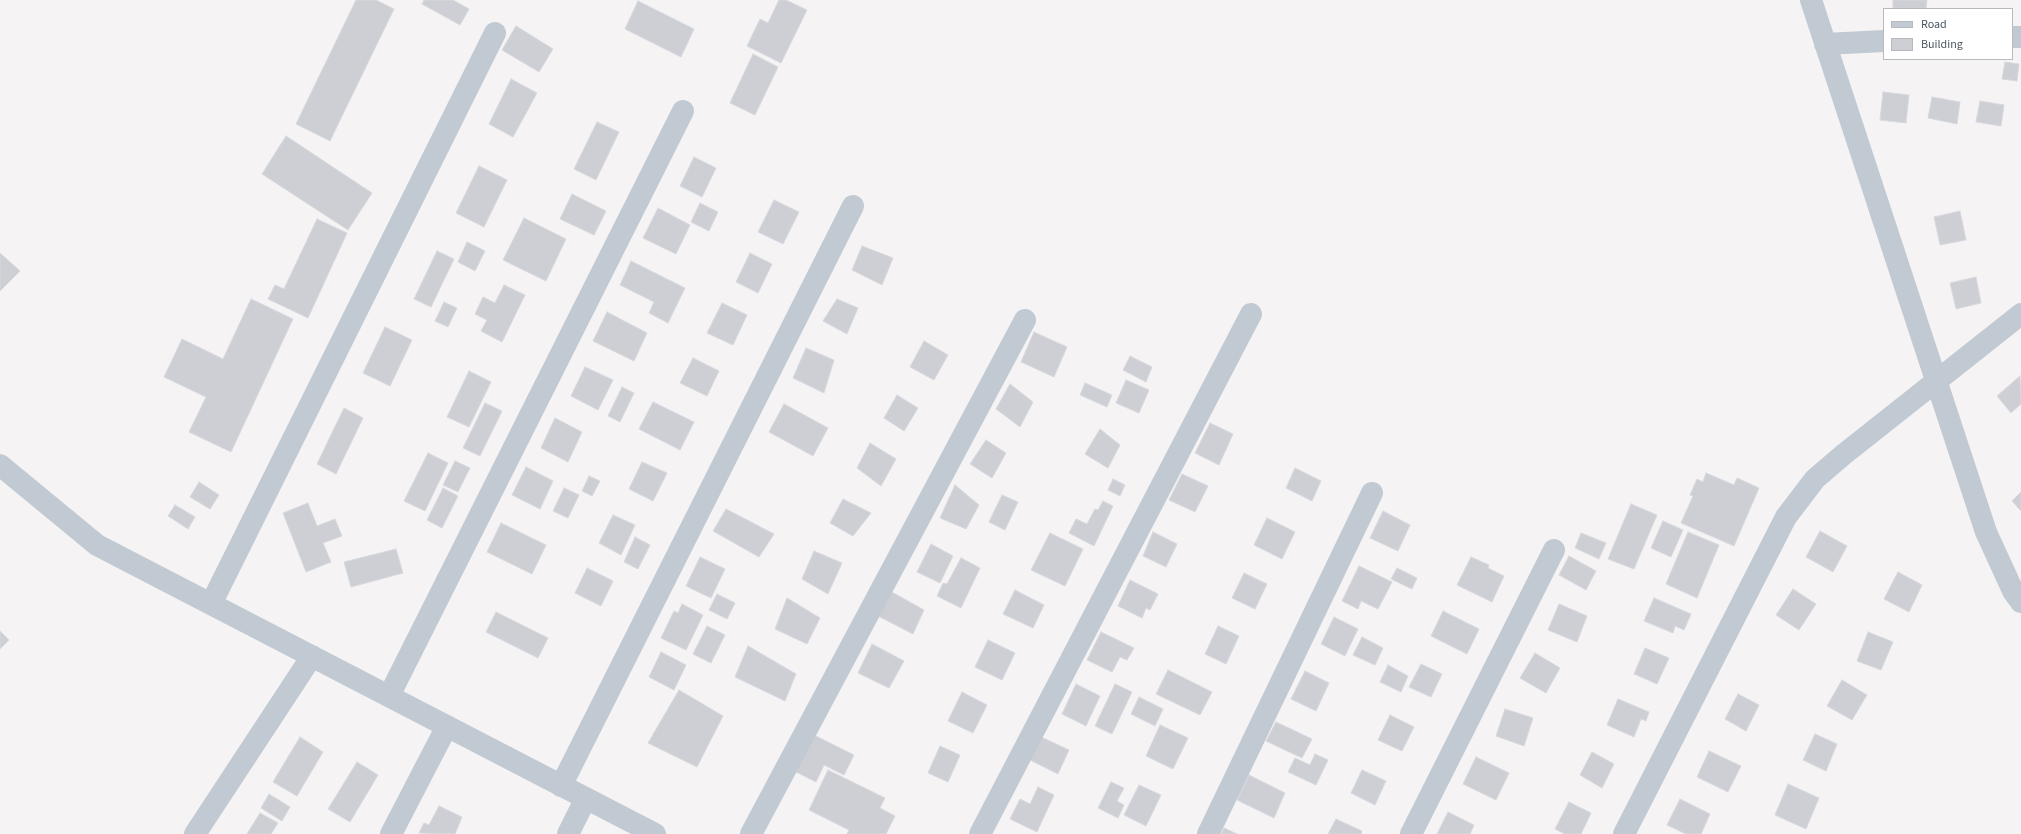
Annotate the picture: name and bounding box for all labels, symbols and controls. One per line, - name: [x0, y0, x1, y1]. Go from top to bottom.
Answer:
- legend: [1883, 8, 2013, 60]
- text: Road: [1921, 16, 1947, 33]
- text: Building: [1921, 36, 1963, 53]

